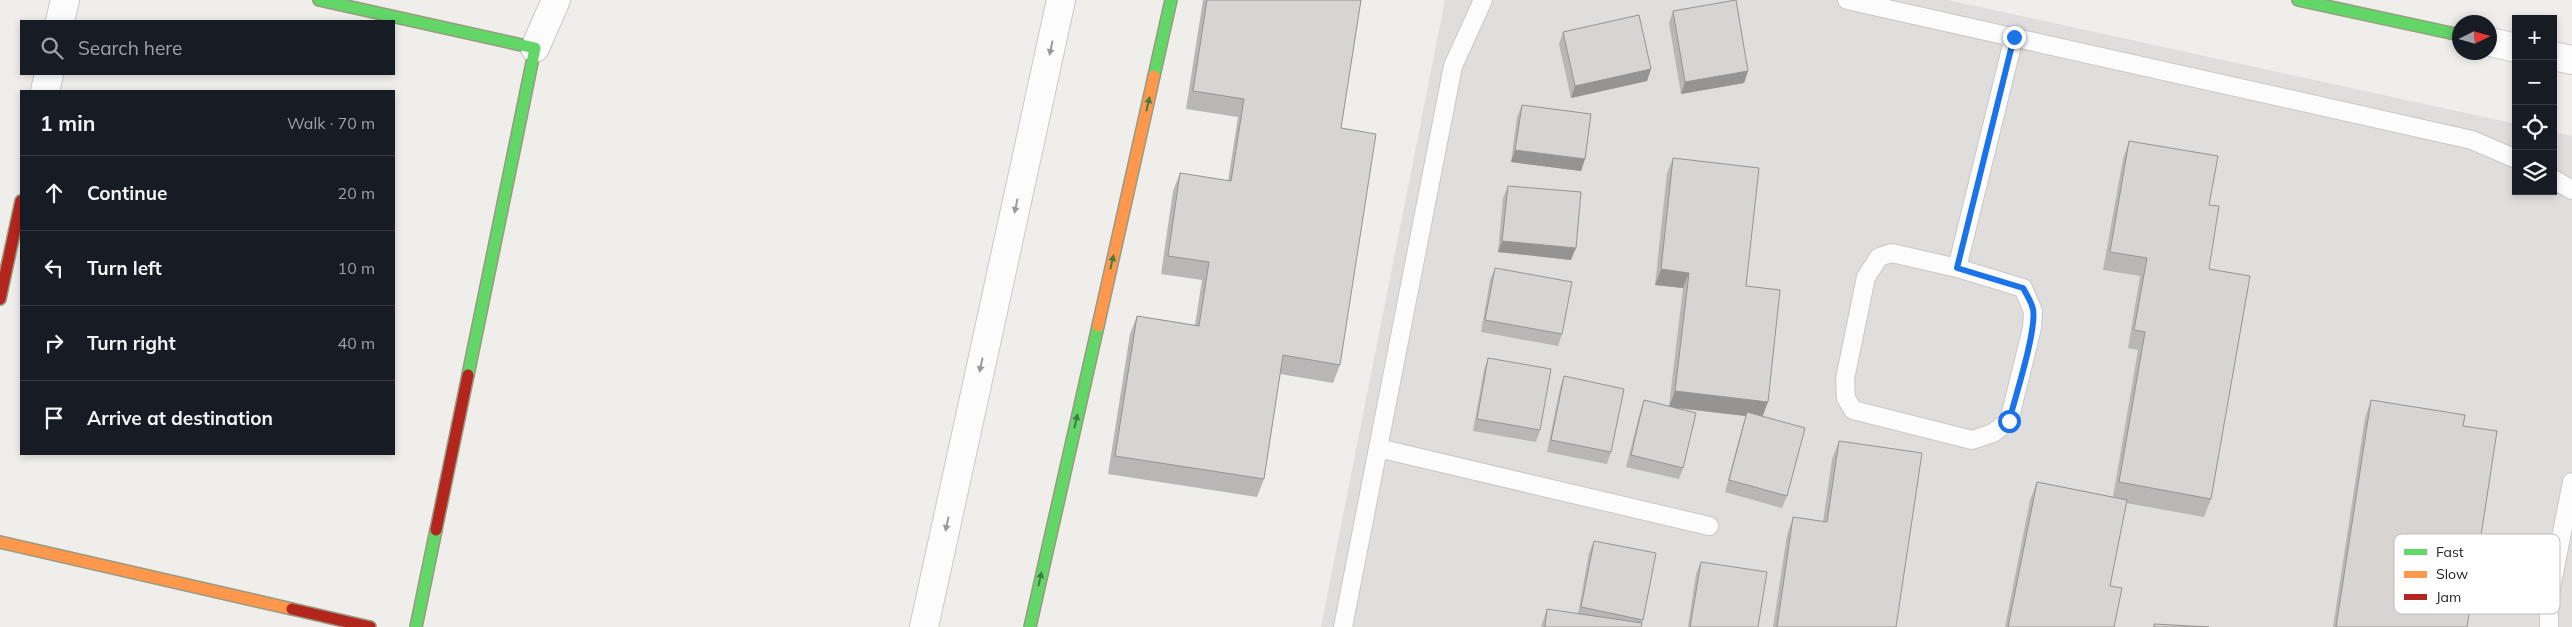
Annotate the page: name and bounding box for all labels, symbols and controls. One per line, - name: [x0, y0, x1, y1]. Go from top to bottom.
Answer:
- north arrow: [2452, 15, 2497, 60]
- map controls: [2512, 15, 2557, 195]
- button: +: [2512, 15, 2557, 60]
- search box: [20, 20, 395, 75]
- route end: [2003, 26, 2026, 49]
- icon: search: [38, 34, 66, 62]
- text: Search here: [78, 36, 182, 60]
- one-way arrow: [1047, 40, 1055, 55]
- button: −: [2512, 60, 2557, 105]
- one-way arrow: [1144, 96, 1152, 111]
- button: locate: [2512, 105, 2557, 150]
- text: 1 min: [40, 110, 95, 136]
- text: Walk · 70 m: [287, 113, 375, 133]
- button: layers: [2512, 150, 2557, 195]
- icon: ahead: [40, 179, 68, 207]
- text: Continue: [87, 181, 167, 205]
- text: 20 m: [338, 183, 375, 203]
- one-way arrow: [1012, 199, 1020, 214]
- icon: left: [40, 254, 68, 282]
- one-way arrow: [1108, 255, 1116, 270]
- text: Turn left: [87, 256, 162, 280]
- text: 10 m: [338, 258, 375, 278]
- icon: right: [40, 329, 68, 357]
- text: Turn right: [87, 331, 176, 355]
- text: 40 m: [338, 333, 375, 353]
- one-way arrow: [977, 358, 985, 374]
- icon: arrive: [40, 404, 68, 432]
- text: Arrive at destination: [87, 406, 273, 430]
- route start: [1998, 410, 2021, 433]
- one-way arrow: [1072, 413, 1080, 428]
- one-way arrow: [943, 516, 951, 531]
- legend: [2394, 534, 2560, 614]
- text: Fast: [2436, 543, 2464, 561]
- text: Slow: [2436, 565, 2468, 583]
- one-way arrow: [1036, 572, 1044, 587]
- text: Jam: [2436, 588, 2461, 606]

